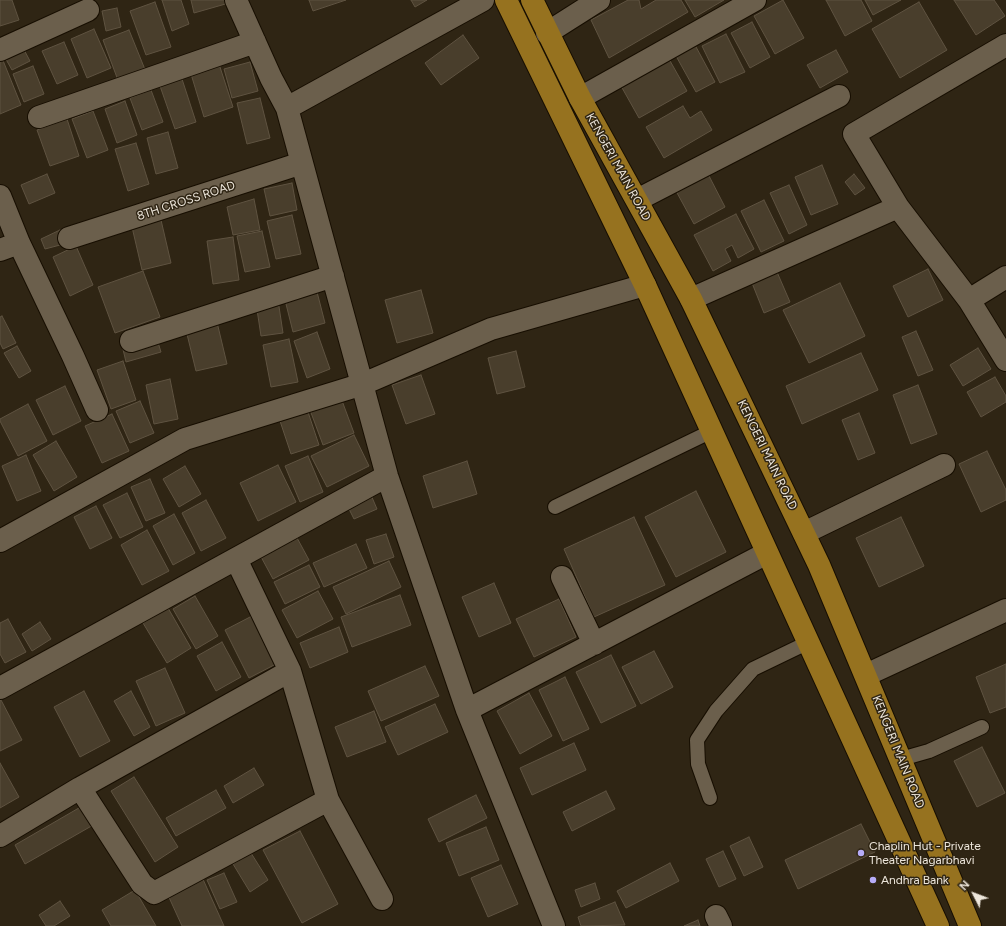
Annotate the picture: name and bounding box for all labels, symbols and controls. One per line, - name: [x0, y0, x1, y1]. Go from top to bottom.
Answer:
- street label: KENGERI MAIN ROAD: [582, 111, 654, 223]
- street label: 8TH CROSS ROAD: [135, 178, 237, 224]
- street label: KENGERI MAIN ROAD: [734, 398, 800, 512]
- street label: KENGERI MAIN ROAD: [869, 693, 927, 811]
- place label: Chaplin Hut - Private Theater Nagarbhavi: [869, 839, 981, 867]
- marker: Chaplin Hut - Private Theater Nagarbhavi: [856, 848, 866, 858]
- place label: Andhra Bank: [881, 873, 949, 887]
- north arrow: [954, 874, 994, 914]
- marker: Andhra Bank: [868, 875, 878, 885]
- text: N: [957, 878, 972, 893]

